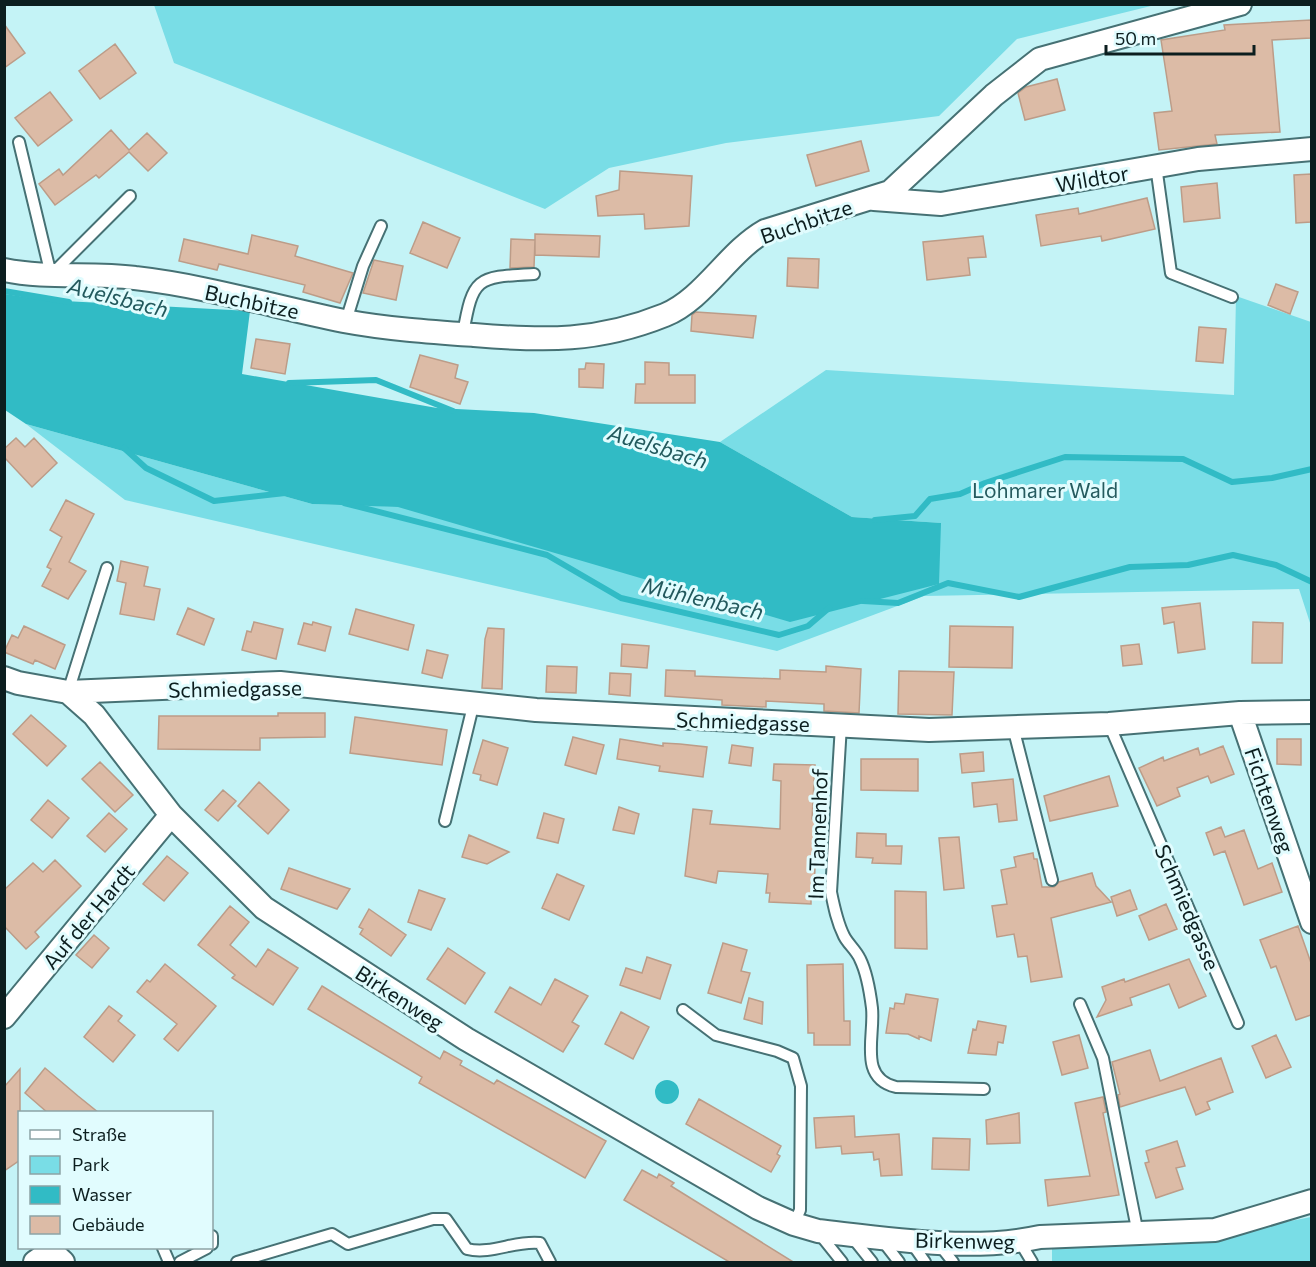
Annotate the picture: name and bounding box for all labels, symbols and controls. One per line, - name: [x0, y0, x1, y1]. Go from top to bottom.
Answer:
- scale bar: [1106, 18, 1254, 56]
- text: 50 m: [1115, 27, 1156, 49]
- street label: Wildtor: [1054, 159, 1130, 197]
- street label: Buchbitze: [757, 194, 855, 248]
- water label: Auelsbach: [64, 271, 171, 322]
- street label: Buchbitze: [203, 279, 301, 323]
- water label: Auelsbach: [604, 418, 711, 474]
- park label: Lohmarer Wald: [972, 477, 1118, 502]
- water label: Mühlenbach: [640, 571, 766, 625]
- street label: Schmiedgasse: [168, 674, 302, 702]
- street label: Schmiedgasse: [676, 706, 810, 736]
- street label: Fichtenweg: [1240, 744, 1300, 856]
- street label: Im Tannenhof: [802, 768, 832, 900]
- street label: Schmiedgasse: [1150, 840, 1226, 974]
- street label: Auf der Hardt: [37, 858, 139, 974]
- street label: Birkenweg: [351, 959, 449, 1035]
- legend: [18, 1111, 213, 1249]
- text: Straße: [72, 1123, 127, 1145]
- text: Park: [72, 1153, 110, 1175]
- text: Wasser: [72, 1183, 132, 1205]
- text: Gebäude: [72, 1213, 145, 1235]
- street label: Birkenweg: [915, 1227, 1015, 1253]

